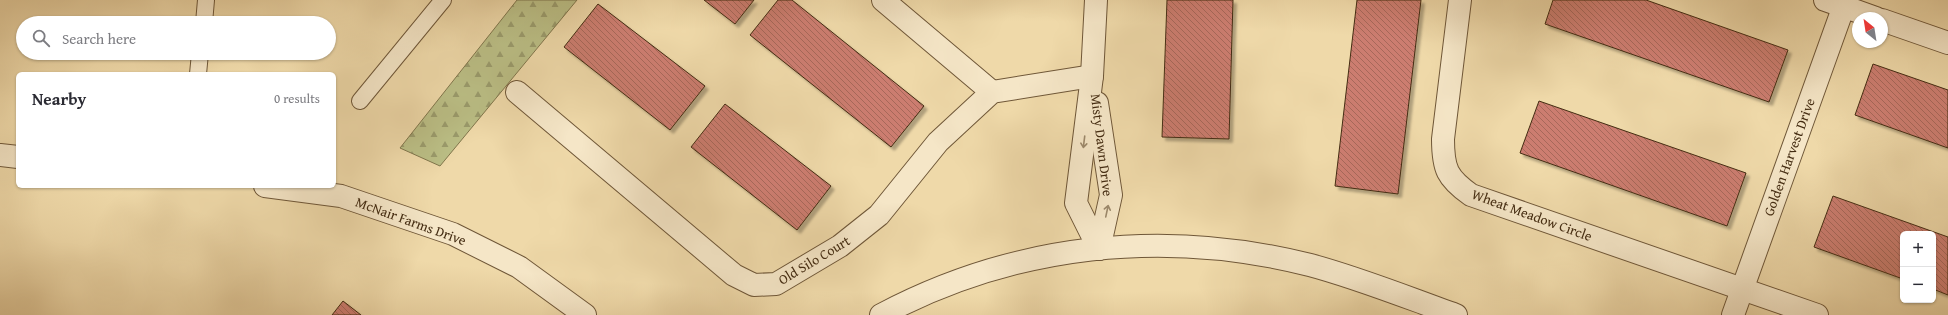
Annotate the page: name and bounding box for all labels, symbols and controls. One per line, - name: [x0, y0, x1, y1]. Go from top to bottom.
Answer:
- north arrow: [1852, 12, 1888, 48]
- search box: [16, 16, 336, 60]
- icon: search: [30, 27, 52, 49]
- text: Search here: [62, 28, 136, 49]
- text: Nearby: [32, 86, 86, 111]
- text: 0 results: [274, 89, 320, 108]
- street label: Misty Dawn Drive: [1086, 93, 1118, 198]
- street label: Golden Harvest Drive: [1758, 95, 1820, 219]
- one-way arrow: [1080, 136, 1088, 149]
- street label: Wheat Meadow Circle: [1469, 184, 1595, 246]
- street label: McNair Farms Drive: [353, 192, 470, 250]
- one-way arrow: [1104, 205, 1112, 218]
- street label: Old Silo Court: [774, 231, 854, 289]
- map controls: [1900, 231, 1936, 303]
- button: +: [1900, 231, 1936, 267]
- button: −: [1900, 267, 1936, 303]

